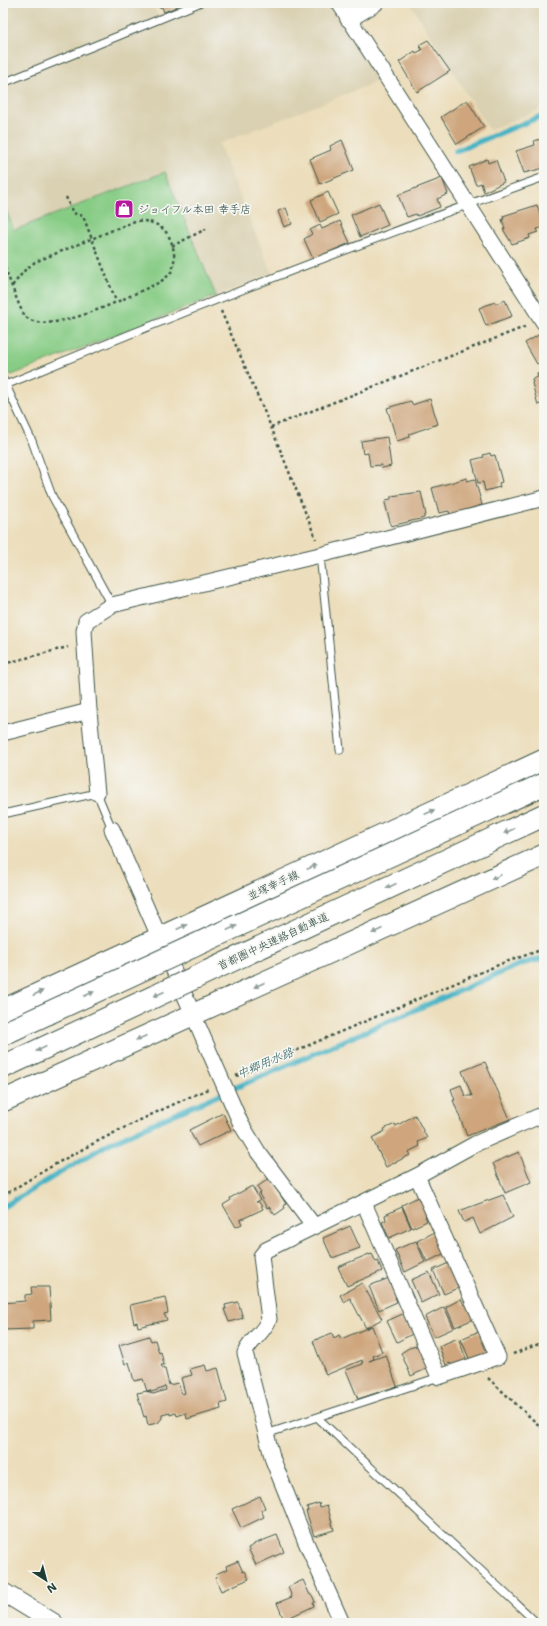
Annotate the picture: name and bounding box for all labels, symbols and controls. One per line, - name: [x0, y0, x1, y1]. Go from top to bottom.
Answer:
- shop icon: ジョイフル本田 幸手店: [113, 198, 135, 220]
- place label: ジョイフル本田 幸手店: [138, 202, 251, 217]
- one-way arrow: [425, 809, 436, 815]
- one-way arrow: [503, 828, 514, 834]
- one-way arrow: [307, 864, 318, 870]
- street label: 並塚幸手線: [245, 867, 301, 904]
- one-way arrow: [490, 874, 501, 880]
- one-way arrow: [385, 883, 396, 889]
- street label: 首都圏中央連絡自動車道: [215, 909, 331, 974]
- one-way arrow: [176, 924, 187, 930]
- one-way arrow: [227, 924, 239, 930]
- one-way arrow: [372, 928, 383, 934]
- one-way arrow: [253, 982, 265, 988]
- one-way arrow: [33, 990, 45, 996]
- one-way arrow: [83, 991, 95, 997]
- one-way arrow: [153, 991, 164, 997]
- one-way arrow: [134, 1036, 146, 1042]
- water label: 中郷用水路: [234, 1044, 297, 1082]
- one-way arrow: [35, 1046, 47, 1052]
- north arrow: [26, 1560, 66, 1600]
- text: N: [43, 1579, 60, 1596]

